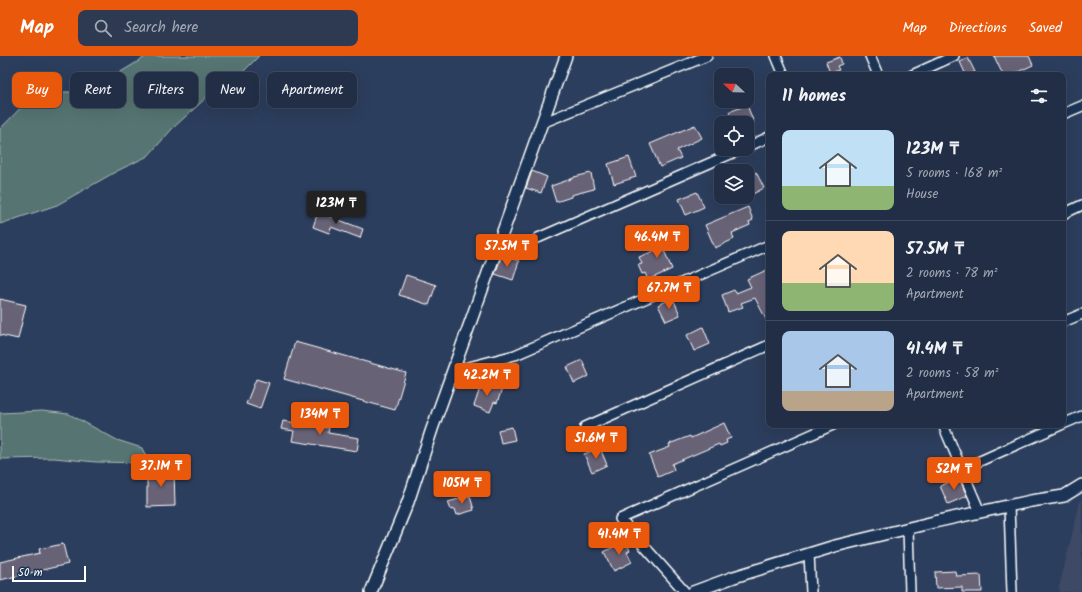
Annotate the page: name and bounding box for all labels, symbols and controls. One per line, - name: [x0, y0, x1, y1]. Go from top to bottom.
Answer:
- search box: [78, 10, 358, 46]
- text: Map: [20, 13, 54, 43]
- text: Search here: [124, 16, 198, 40]
- icon: search: [92, 17, 114, 39]
- text: Map: [902, 17, 927, 39]
- text: Directions: [949, 17, 1007, 39]
- text: Saved: [1029, 17, 1062, 39]
- north arrow: [714, 68, 754, 108]
- map controls: [714, 68, 754, 204]
- chip: Buy: [12, 72, 62, 108]
- chip: Rent: [70, 72, 126, 108]
- chip: Filters: [134, 72, 198, 108]
- chip: New: [206, 72, 259, 108]
- chip: Apartment: [267, 72, 357, 108]
- text: 11 homes: [782, 83, 846, 110]
- icon: filters: [1028, 85, 1050, 107]
- button: locate: [714, 116, 754, 156]
- text: 123M ₸: [906, 136, 959, 163]
- icon: home: [814, 146, 862, 194]
- text: 5 rooms · 168 m²: [906, 163, 1002, 184]
- button: layers: [714, 164, 754, 204]
- text: House: [906, 184, 938, 205]
- pin: 123M ₸: [303, 191, 369, 225]
- text: 123M ₸: [316, 193, 356, 214]
- pin: 46.4M ₸: [620, 225, 694, 259]
- text: 46.4M ₸: [634, 227, 680, 248]
- pin: 57.5M ₸: [470, 234, 544, 268]
- text: 57.5M ₸: [485, 236, 529, 257]
- text: 57.5M ₸: [906, 236, 964, 263]
- icon: home: [814, 247, 862, 295]
- text: 2 rooms · 78 m²: [906, 263, 998, 284]
- pin: 67.7M ₸: [632, 276, 706, 310]
- text: 67.7M ₸: [647, 278, 691, 299]
- text: Apartment: [906, 284, 964, 305]
- text: 41.4M ₸: [906, 336, 962, 363]
- icon: home: [814, 347, 862, 395]
- pin: 42.2M ₸: [450, 363, 524, 397]
- text: 2 rooms · 58 m²: [906, 363, 999, 384]
- text: 42.2M ₸: [463, 365, 511, 386]
- text: Apartment: [906, 384, 964, 405]
- pin: 134M ₸: [287, 402, 353, 436]
- text: 134M ₸: [300, 404, 340, 425]
- pin: 51.6M ₸: [559, 426, 633, 460]
- text: 51.6M ₸: [575, 428, 617, 449]
- pin: 37.1M ₸: [124, 454, 198, 488]
- text: 37.1M ₸: [140, 456, 182, 477]
- pin: 52M ₸: [926, 457, 982, 491]
- text: 52M ₸: [936, 459, 972, 480]
- pin: 105M ₸: [429, 471, 495, 505]
- text: 105M ₸: [442, 473, 482, 494]
- pin: 41.4M ₸: [582, 522, 656, 556]
- text: 41.4M ₸: [597, 524, 641, 545]
- scale bar: [12, 564, 86, 583]
- text: 50 m: [18, 564, 43, 582]

